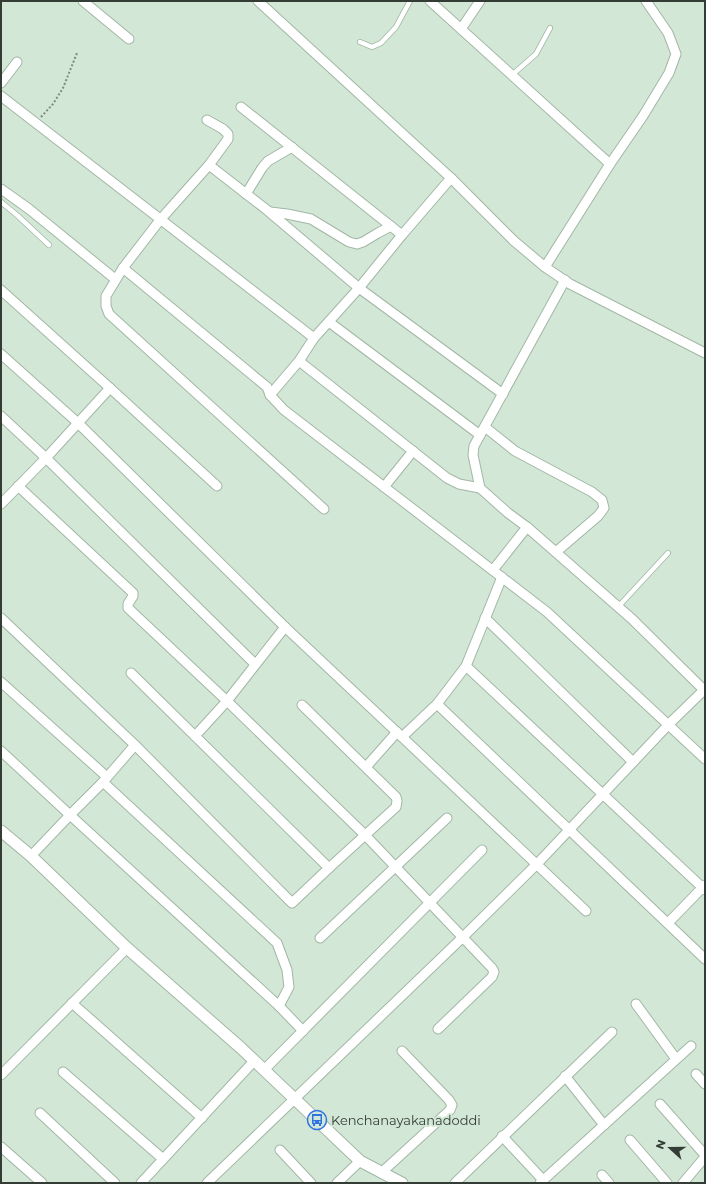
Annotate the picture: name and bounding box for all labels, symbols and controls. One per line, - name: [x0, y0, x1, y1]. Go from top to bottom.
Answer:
- bus stop icon: Kenchanayakanadoddi: [306, 1109, 328, 1131]
- place label: Kenchanayakanadoddi: [331, 1112, 481, 1128]
- north arrow: [650, 1128, 690, 1168]
- text: N: [653, 1138, 669, 1151]

